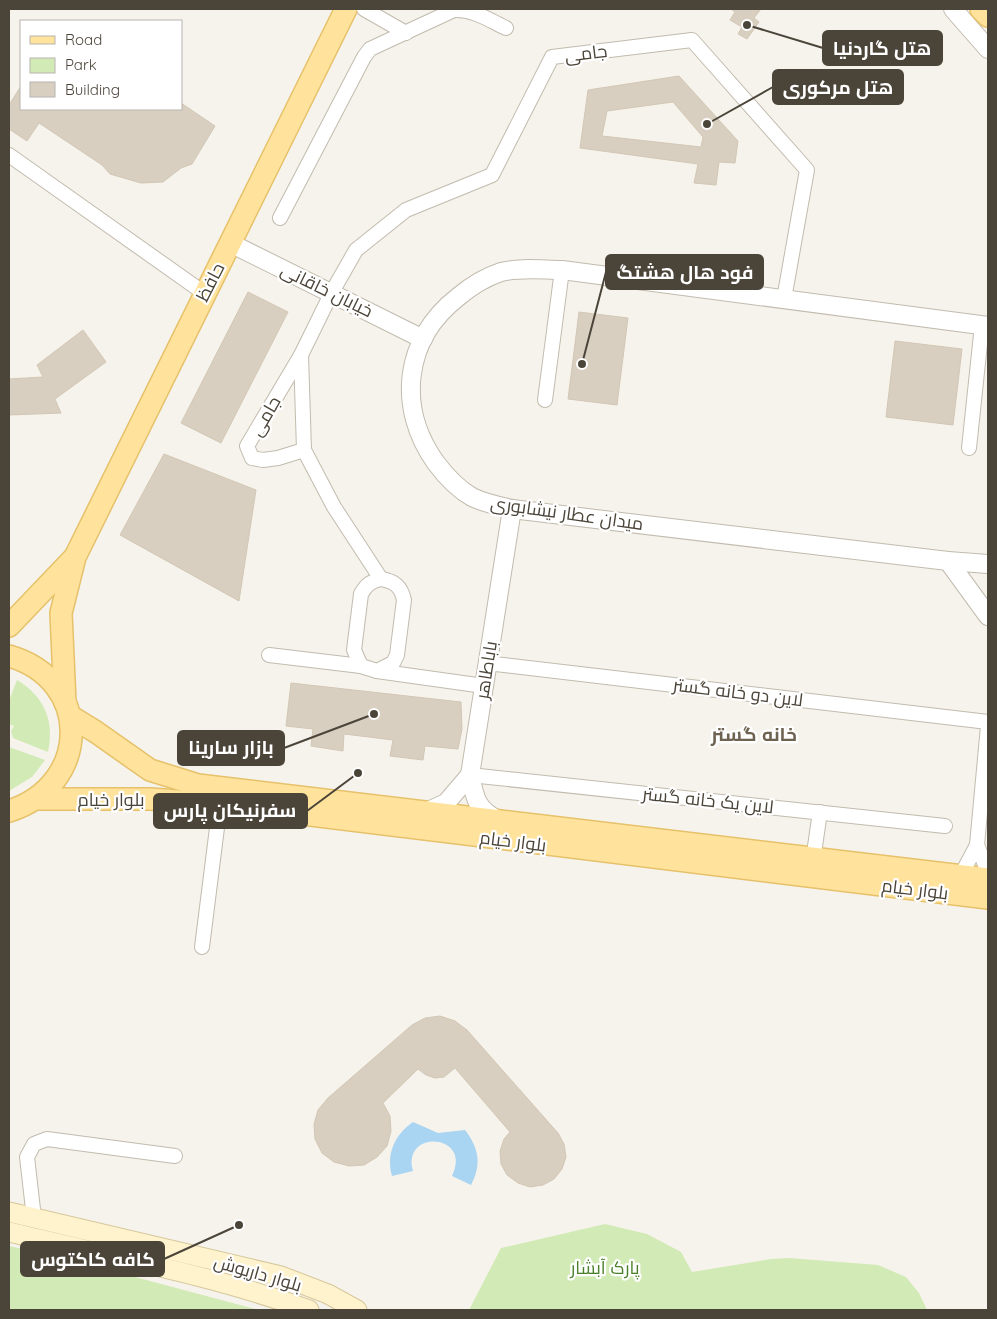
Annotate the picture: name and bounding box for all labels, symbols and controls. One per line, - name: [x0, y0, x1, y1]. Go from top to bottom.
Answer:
- legend: [20, 20, 182, 110]
- text: Road: [65, 30, 102, 49]
- callout: هتل گاردنیا: [823, 31, 942, 65]
- text: هتل گاردنیا: [833, 36, 931, 60]
- street label: جامی: [563, 39, 609, 67]
- text: Park: [65, 55, 97, 74]
- callout: هتل مرکوری: [773, 70, 903, 104]
- text: هتل مرکوری: [783, 75, 893, 99]
- text: Building: [65, 80, 120, 99]
- callout: فود هال هشتگ: [606, 255, 763, 289]
- street label: خیابان خاقانی: [277, 258, 377, 322]
- street label: حافظ: [191, 259, 229, 305]
- text: فود هال هشتگ: [616, 260, 754, 285]
- street label: جامی: [244, 392, 286, 440]
- street label: میدان عطار نیشابوری: [489, 491, 645, 535]
- street label: باباطاهر: [470, 639, 502, 702]
- street label: لاین دو خانه گستر: [671, 672, 804, 711]
- district label: خانه گستر: [710, 722, 797, 746]
- callout: بازار سارینا: [178, 731, 284, 765]
- text: بازار سارینا: [188, 735, 274, 760]
- street label: لاین یک خانه گستر: [640, 782, 775, 818]
- street label: بلوار خیام: [77, 788, 145, 812]
- callout: سفرنیکان پارس: [154, 794, 307, 828]
- text: سفرنیکان پارس: [164, 798, 296, 824]
- street label: بلوار خیام: [478, 825, 548, 857]
- street label: بلوار خیام: [880, 873, 950, 905]
- callout: کافه کاکتوس: [21, 1242, 164, 1276]
- text: کافه کاکتوس: [31, 1247, 155, 1271]
- street label: بلوار داریوش: [211, 1249, 305, 1297]
- park label: پارک آبشار: [569, 1256, 640, 1280]

